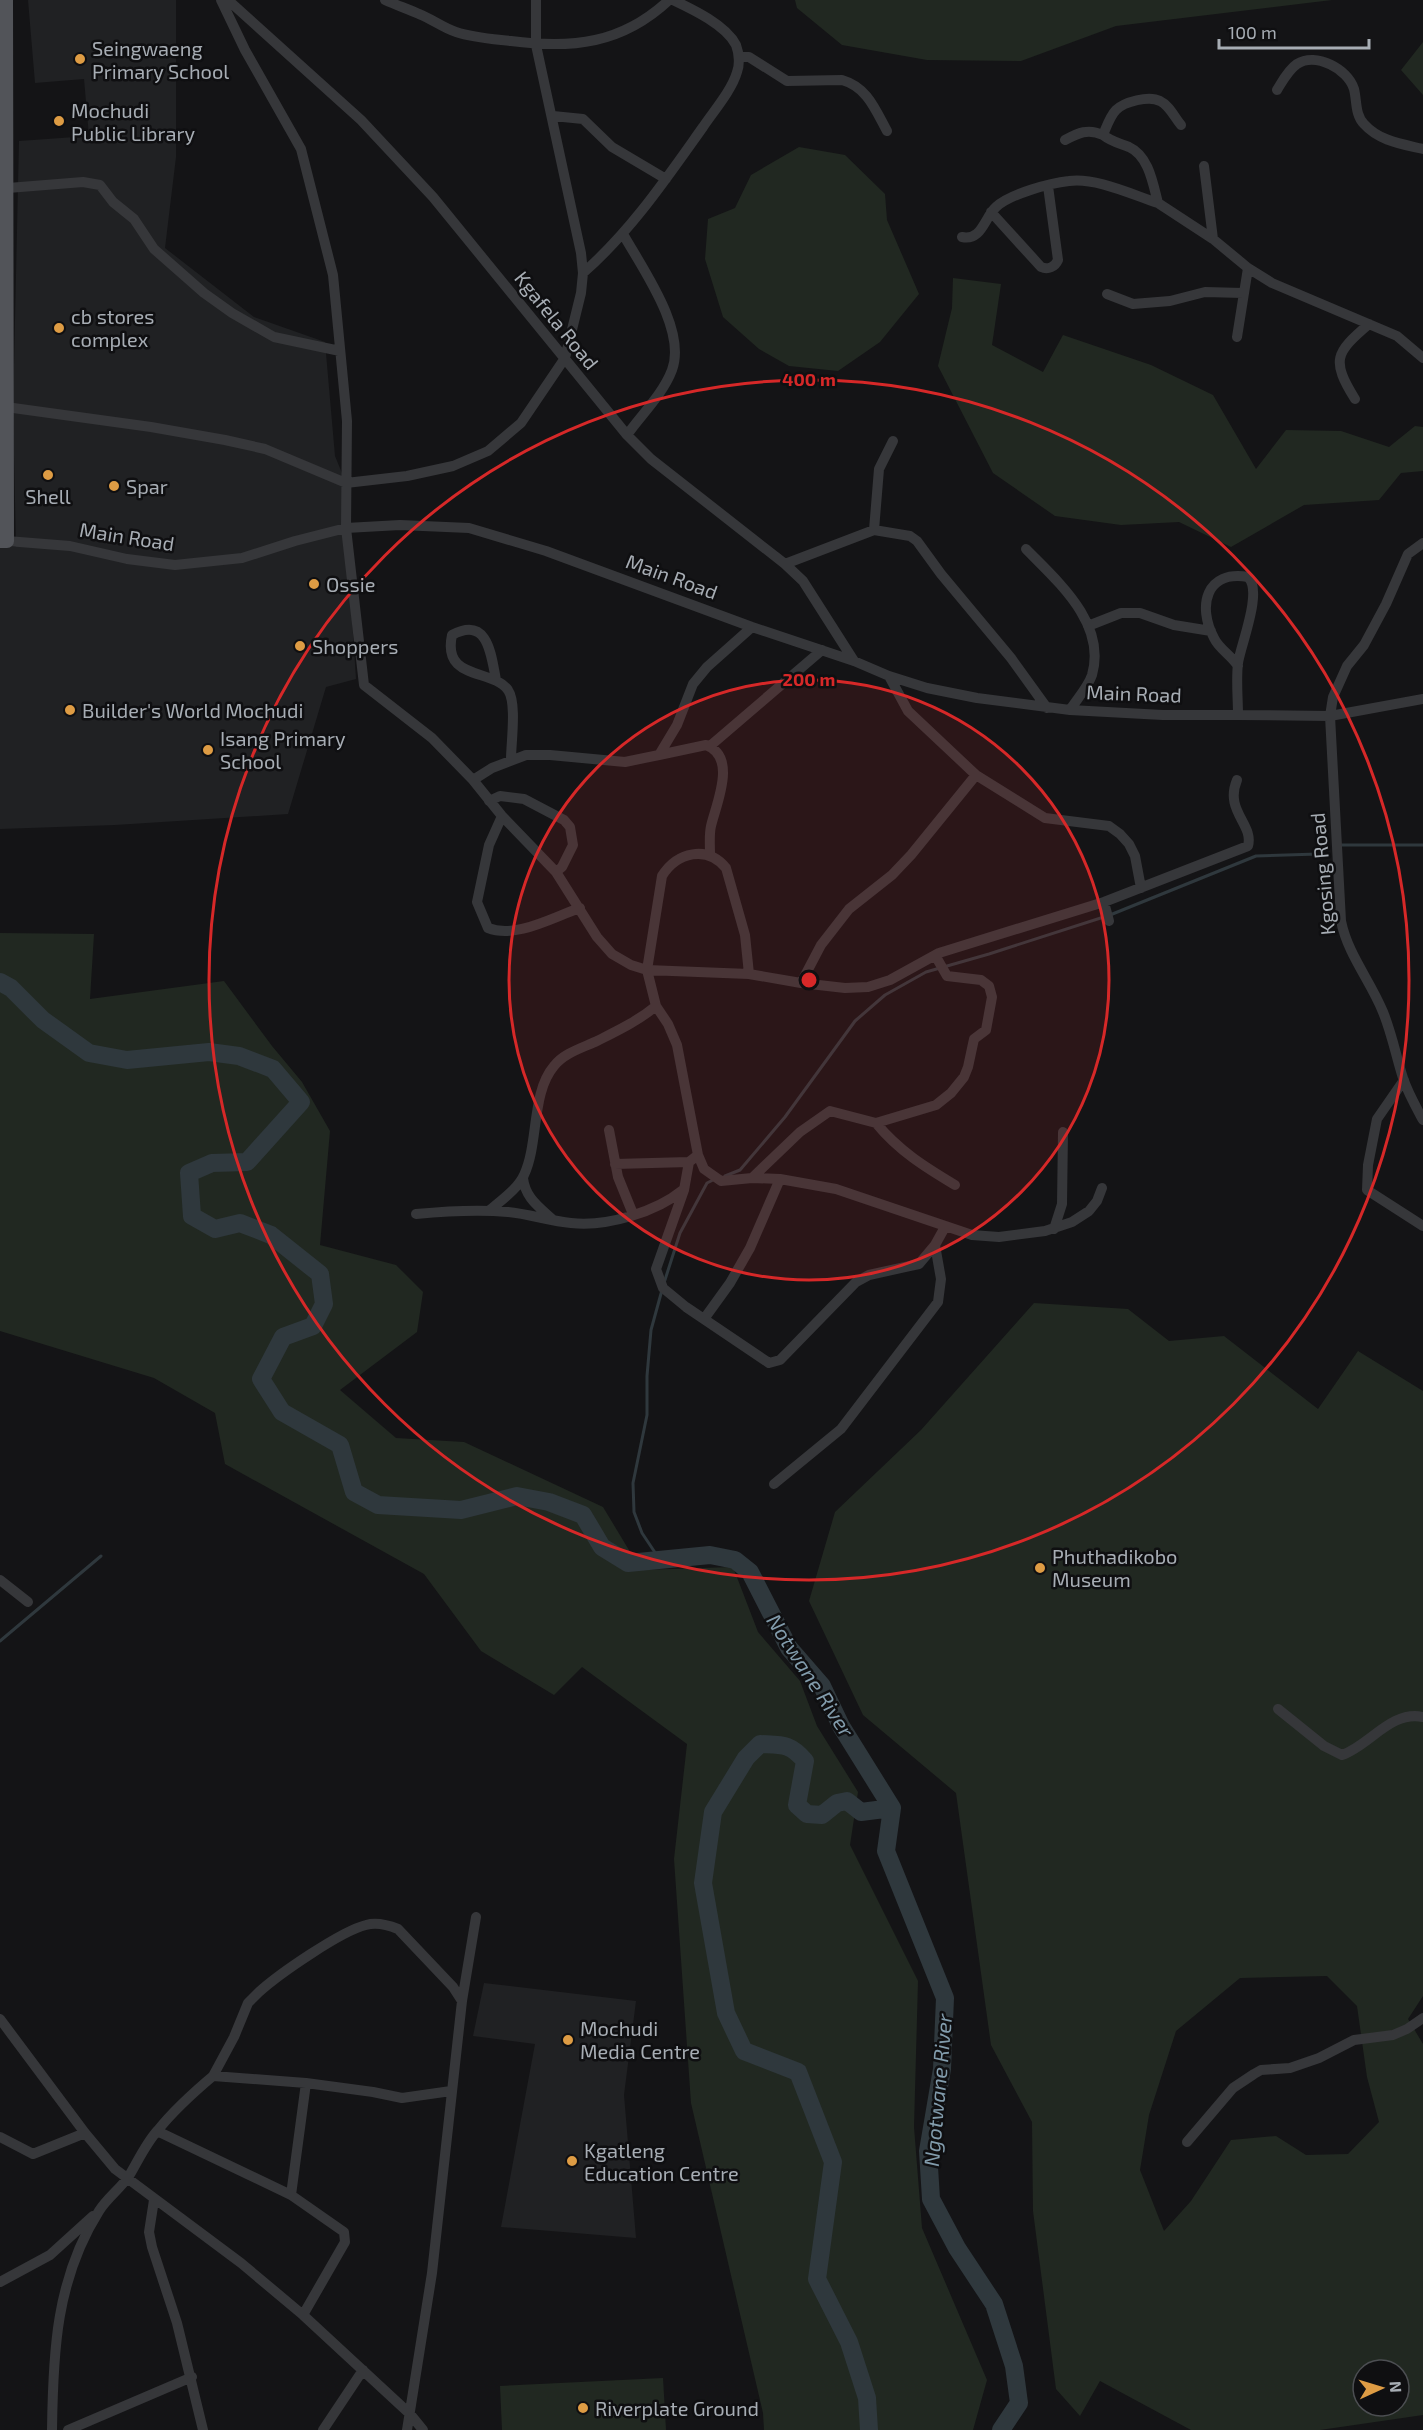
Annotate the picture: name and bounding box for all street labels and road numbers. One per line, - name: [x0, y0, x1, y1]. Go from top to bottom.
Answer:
- street label: Kgafela Road: [510, 266, 604, 374]
- street label: Main Road: [78, 517, 176, 555]
- street label: Main Road: [623, 548, 721, 604]
- street label: Main Road: [1086, 679, 1182, 707]
- street label: Kgosing Road: [1305, 812, 1339, 936]

